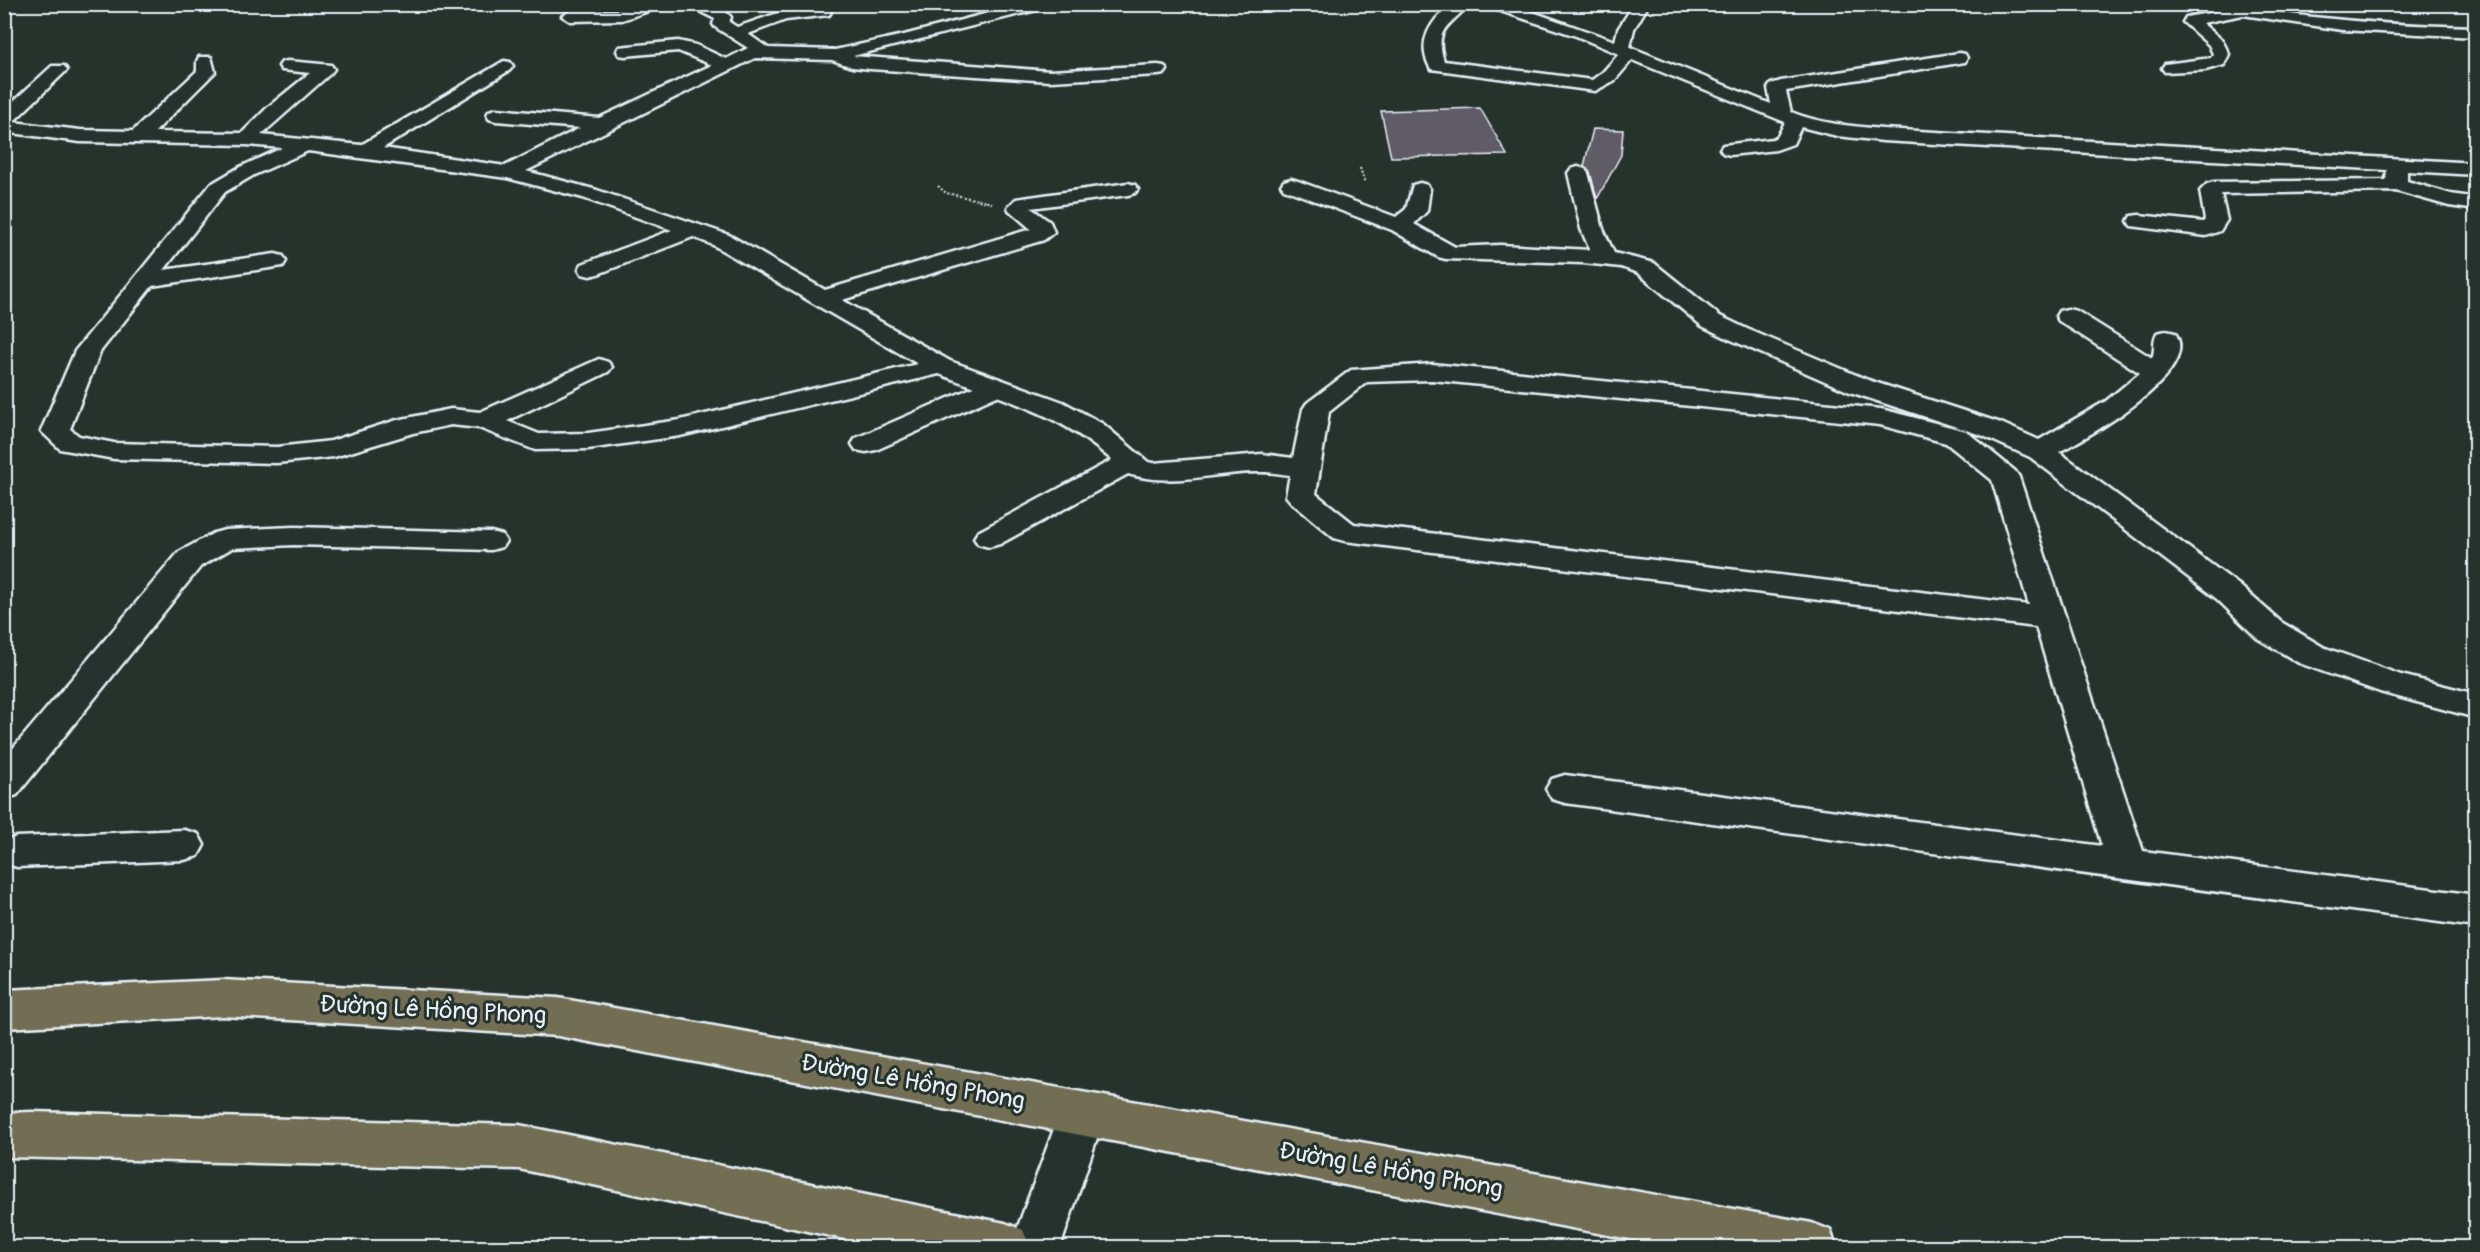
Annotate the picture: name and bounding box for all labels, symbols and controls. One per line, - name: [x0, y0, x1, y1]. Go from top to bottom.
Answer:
- street label: Đường Lê Hồng Phong: [319, 990, 547, 1030]
- street label: Đường Lê Hồng Phong: [799, 1048, 1027, 1116]
- street label: Đường Lê Hồng Phong: [1277, 1136, 1505, 1204]

